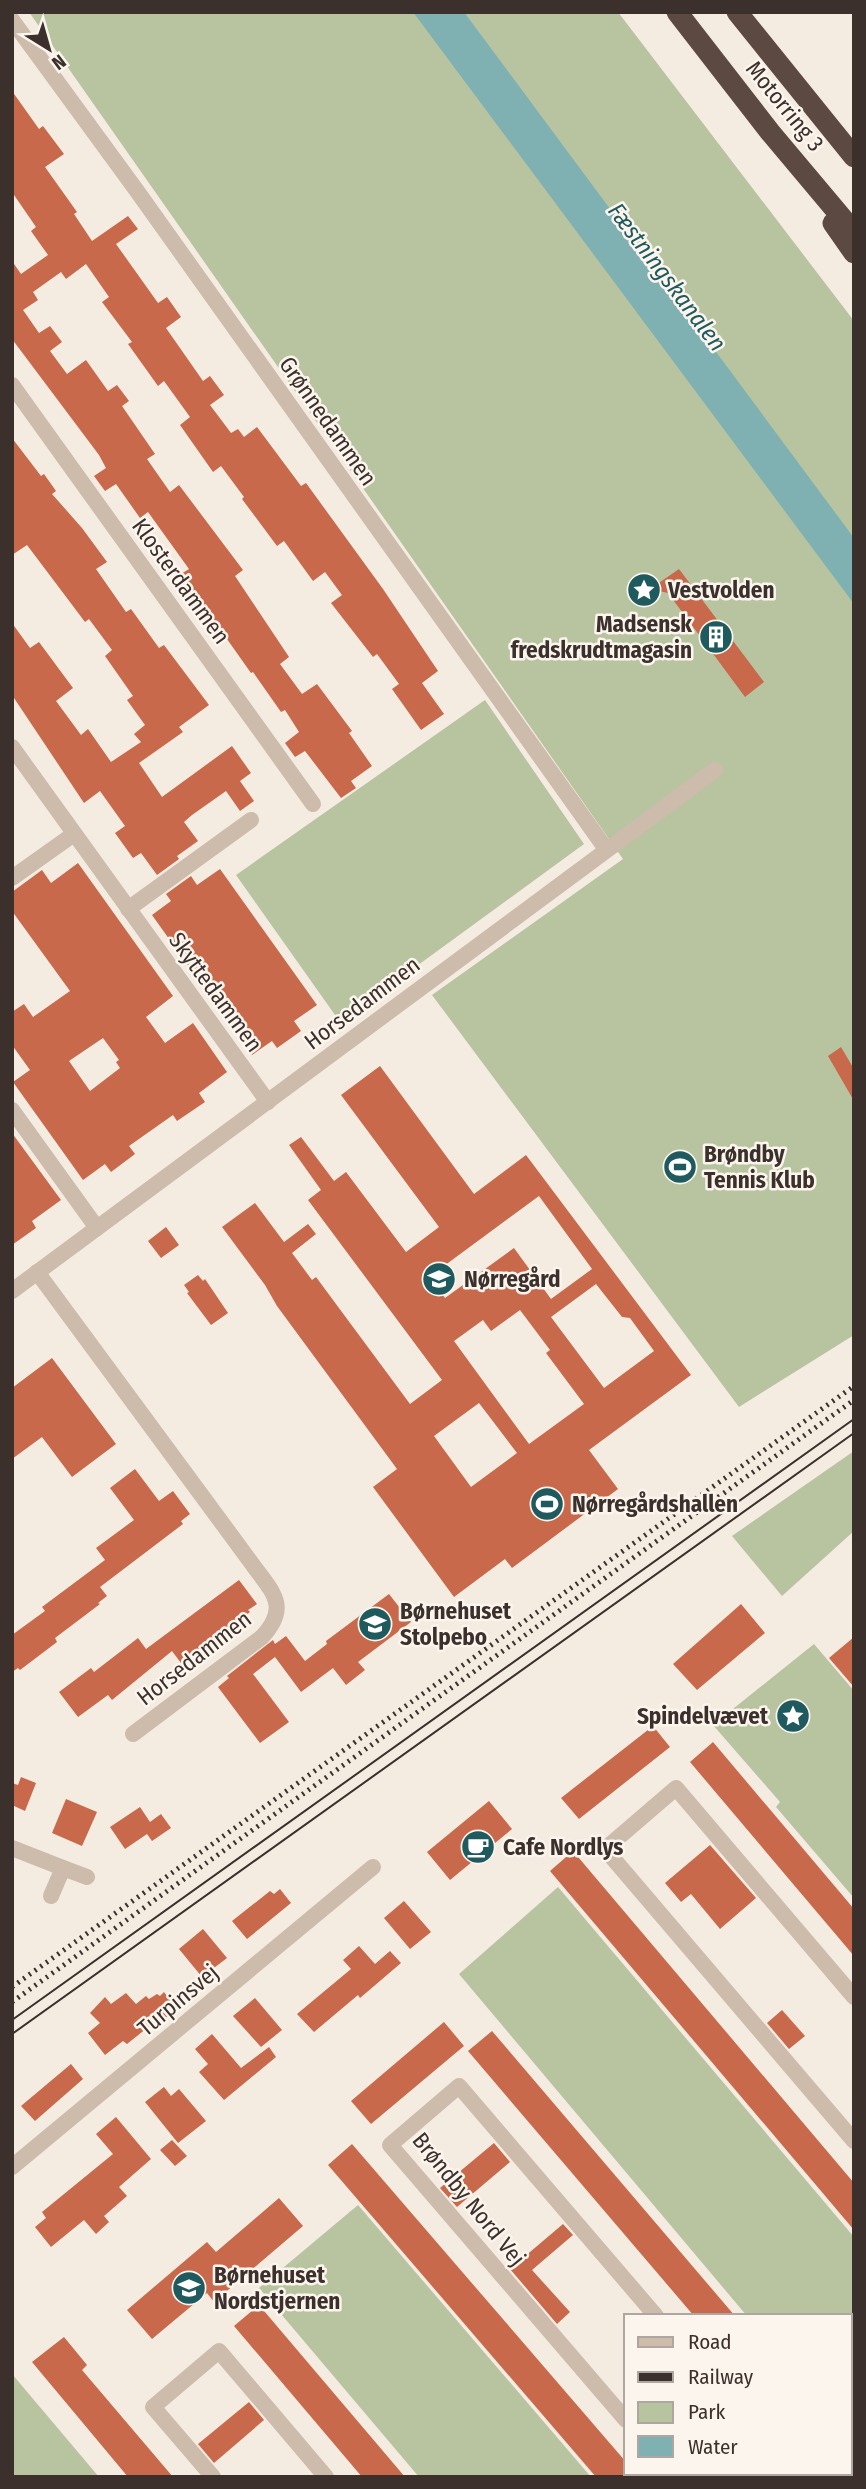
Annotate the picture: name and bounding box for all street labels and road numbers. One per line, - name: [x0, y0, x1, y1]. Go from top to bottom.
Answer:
- street label: Motorring 3: [740, 55, 830, 157]
- street label: Grønnedammen: [273, 351, 383, 491]
- street label: Klosterdammen: [126, 513, 236, 649]
- street label: Skyttedammen: [163, 927, 269, 1057]
- street label: Horsedammen: [299, 950, 425, 1056]
- street label: Horsedammen: [131, 1605, 257, 1711]
- street label: Turpinsvej: [132, 1958, 224, 2042]
- street label: Brøndby Nord Vej: [407, 2127, 531, 2271]

